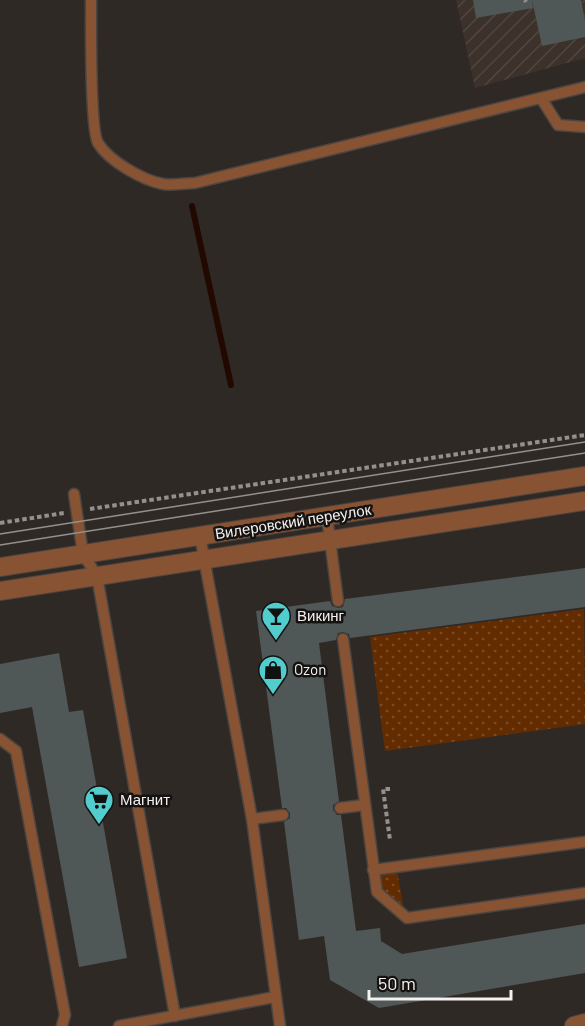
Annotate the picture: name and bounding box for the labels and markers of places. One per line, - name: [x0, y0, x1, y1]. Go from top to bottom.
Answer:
- bar icon: Викинг: [260, 600, 292, 642]
- place label: Викинг: [297, 606, 345, 624]
- shop icon: Ozon: [257, 654, 289, 696]
- place label: Ozon: [294, 660, 326, 678]
- supermarket icon: Магнит: [83, 784, 115, 826]
- place label: Магнит: [120, 790, 170, 808]

